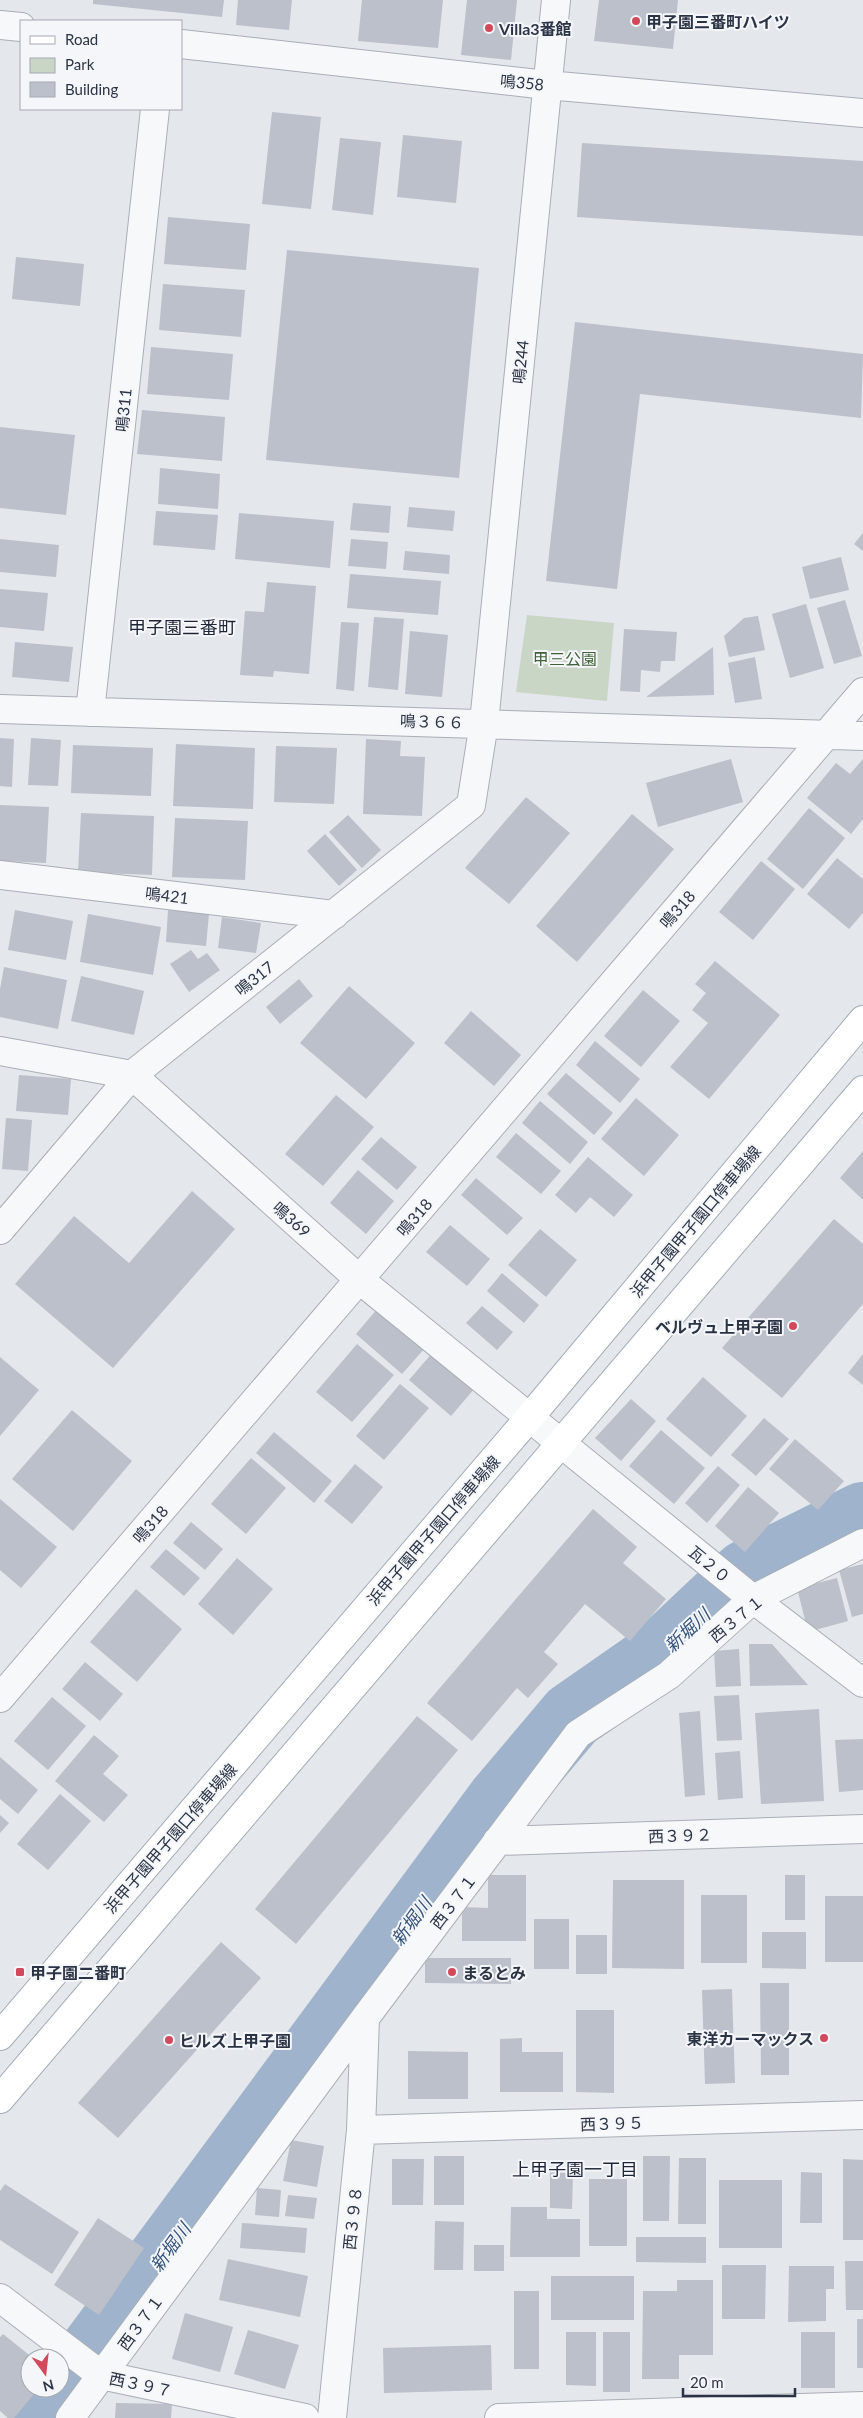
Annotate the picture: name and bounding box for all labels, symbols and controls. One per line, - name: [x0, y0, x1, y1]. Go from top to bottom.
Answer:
- place label: 甲子園三番町ハイツ: [646, 12, 790, 31]
- marker: 甲子園三番町ハイツ: [630, 15, 642, 27]
- place label: Villa3番館: [498, 19, 572, 38]
- legend: [20, 20, 182, 110]
- marker: Villa3番館: [483, 22, 495, 34]
- text: Road: [65, 30, 98, 48]
- text: Park: [65, 55, 95, 73]
- street label: 鳴358: [499, 70, 545, 94]
- text: Building: [65, 80, 118, 98]
- street label: 鳴244: [508, 339, 532, 385]
- street label: 鳴311: [111, 387, 135, 433]
- district label: 甲子園三番町: [128, 616, 236, 638]
- park label: 甲三公園: [533, 649, 597, 668]
- street label: 鳴３６６: [400, 710, 464, 732]
- street label: 鳴421: [144, 883, 190, 907]
- street label: 鳴318: [655, 886, 699, 932]
- street label: 鳴317: [231, 957, 277, 999]
- street label: 浜甲子園甲子園口停車場線: [626, 1141, 764, 1301]
- street label: 鳴318: [392, 1194, 436, 1240]
- street label: 鳴369: [269, 1197, 315, 1241]
- place label: ベルヴュ上甲子園: [655, 1317, 783, 1336]
- marker: ベルヴュ上甲子園: [787, 1320, 799, 1332]
- street label: 浜甲子園甲子園口停車場線: [363, 1451, 503, 1609]
- street label: 鳴318: [128, 1501, 172, 1547]
- street label: 瓦２０: [685, 1542, 735, 1586]
- street label: 西３７１: [705, 1590, 767, 1646]
- water label: 新堀川: [660, 1602, 716, 1656]
- street label: 浜甲子園甲子園口停車場線: [100, 1759, 240, 1917]
- street label: 西３９２: [648, 1824, 712, 1846]
- street label: 西３７１: [426, 1870, 480, 1932]
- water label: 新堀川: [386, 1891, 437, 1949]
- place label: 甲子園二番町: [30, 1963, 126, 1982]
- place label: まるとみ: [462, 1963, 526, 1982]
- marker: 甲子園二番町: [14, 1966, 26, 1978]
- marker: まるとみ: [446, 1966, 458, 1978]
- place label: 東洋カーマックス: [686, 2029, 814, 2048]
- place label: ヒルズ上甲子園: [179, 2031, 291, 2050]
- marker: 東洋カーマックス: [818, 2032, 830, 2044]
- marker: ヒルズ上甲子園: [163, 2034, 175, 2046]
- street label: 西３９５: [580, 2112, 644, 2134]
- district label: 上甲子園一丁目: [512, 2158, 638, 2180]
- street label: 西３９８: [339, 2185, 365, 2251]
- water label: 新堀川: [145, 2217, 196, 2275]
- street label: 西３７１: [114, 2291, 166, 2353]
- north arrow: [20, 2348, 70, 2398]
- scale bar: [683, 2366, 796, 2398]
- street label: 西３９７: [108, 2368, 174, 2400]
- text: 20 m: [690, 2373, 724, 2391]
- text: N: [41, 2376, 56, 2396]

